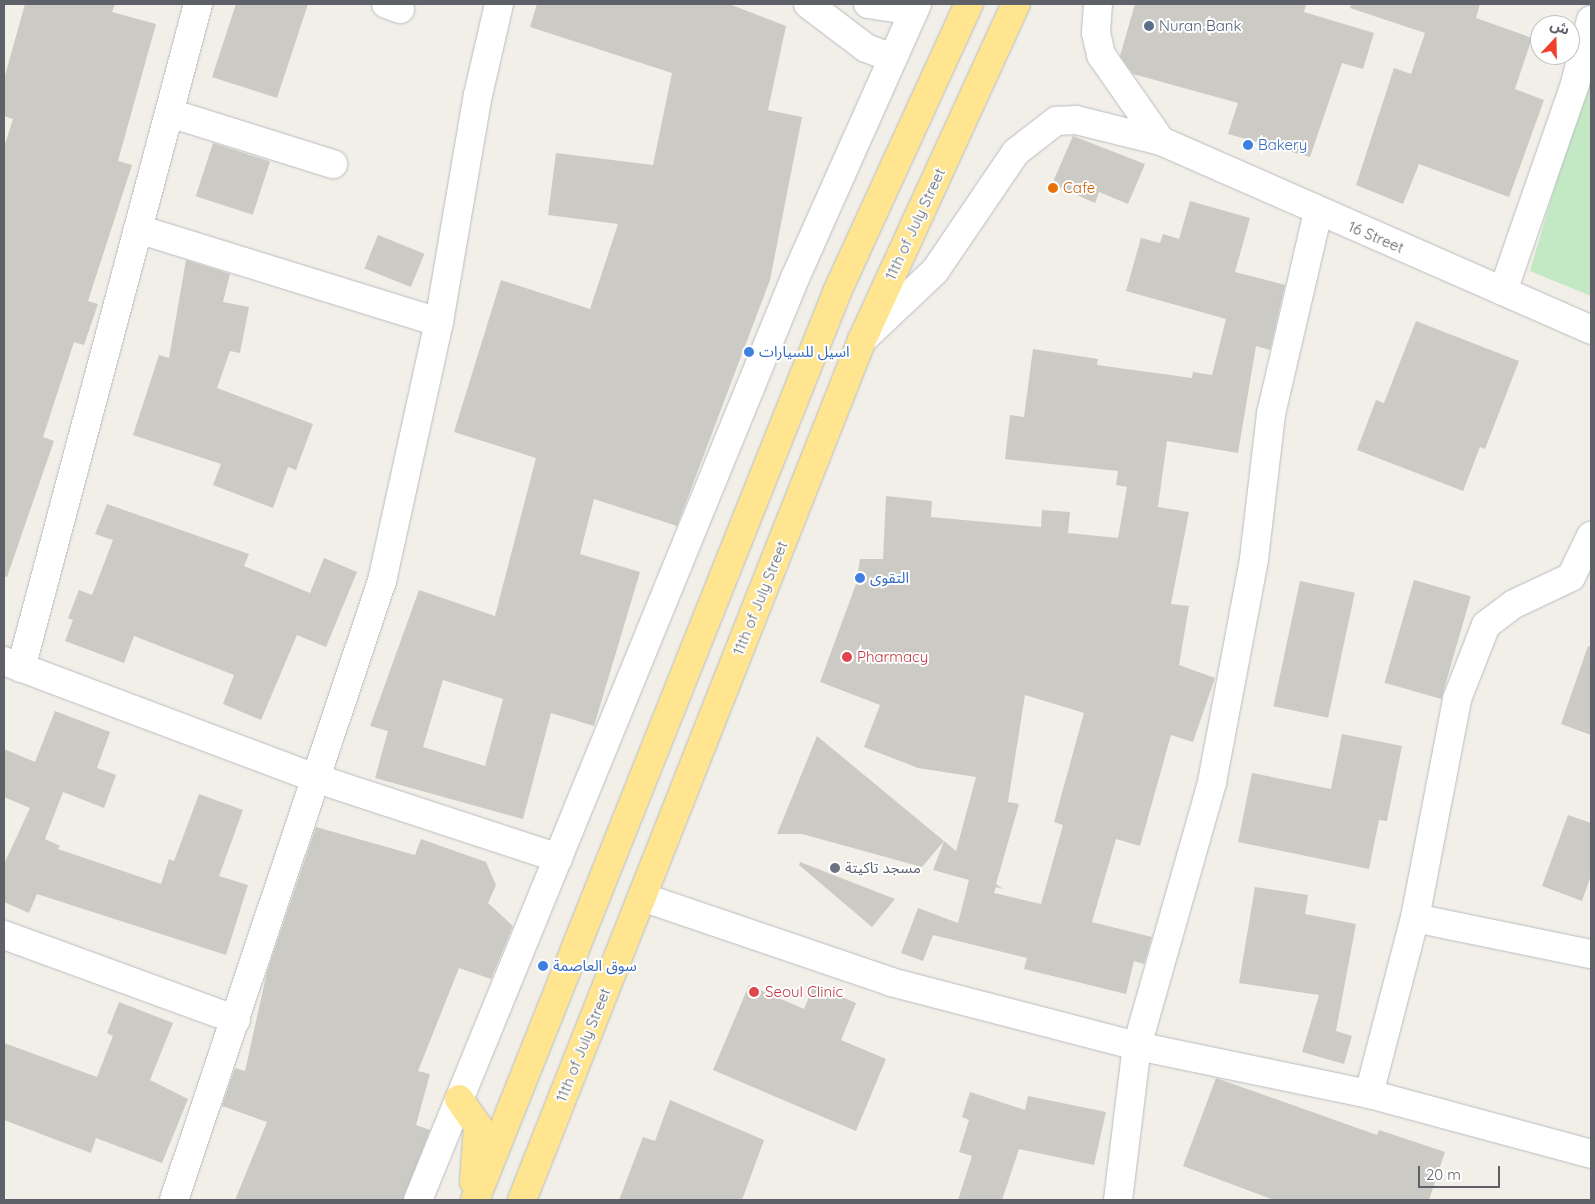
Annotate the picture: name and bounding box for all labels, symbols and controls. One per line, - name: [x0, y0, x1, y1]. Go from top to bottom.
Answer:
- north arrow: [1530, 15, 1580, 65]
- text: ش: [1548, 15, 1572, 39]
- place label: Nuran Bank: [1159, 17, 1241, 35]
- marker: Nuran Bank: [1143, 20, 1155, 32]
- place label: Bakery: [1258, 136, 1307, 154]
- marker: Bakery: [1242, 139, 1254, 151]
- street label: 11th of July Street: [881, 165, 949, 283]
- place label: Cafe: [1063, 179, 1095, 197]
- marker: Cafe: [1047, 182, 1059, 194]
- street label: 16 Street: [1345, 217, 1407, 257]
- place label: اسيل للسيارات: [759, 343, 850, 361]
- marker: اسيل للسيارات: [743, 346, 755, 358]
- street label: 11th of July Street: [729, 538, 791, 658]
- place label: التقوى: [870, 569, 909, 587]
- marker: التقوى: [854, 572, 866, 584]
- place label: Pharmacy: [857, 648, 928, 666]
- marker: Pharmacy: [841, 651, 853, 663]
- place label: مسجد تاكيتة: [845, 859, 921, 877]
- marker: مسجد تاكيتة: [829, 862, 841, 874]
- place label: سوق العاصمة: [553, 957, 637, 975]
- marker: سوق العاصمة: [537, 960, 549, 972]
- place label: Seoul Clinic: [765, 983, 843, 1001]
- street label: 11th of July Street: [552, 985, 614, 1105]
- marker: Seoul Clinic: [747, 985, 761, 999]
- scale bar: [1420, 1156, 1502, 1188]
- text: 20 m: [1426, 1165, 1461, 1184]

